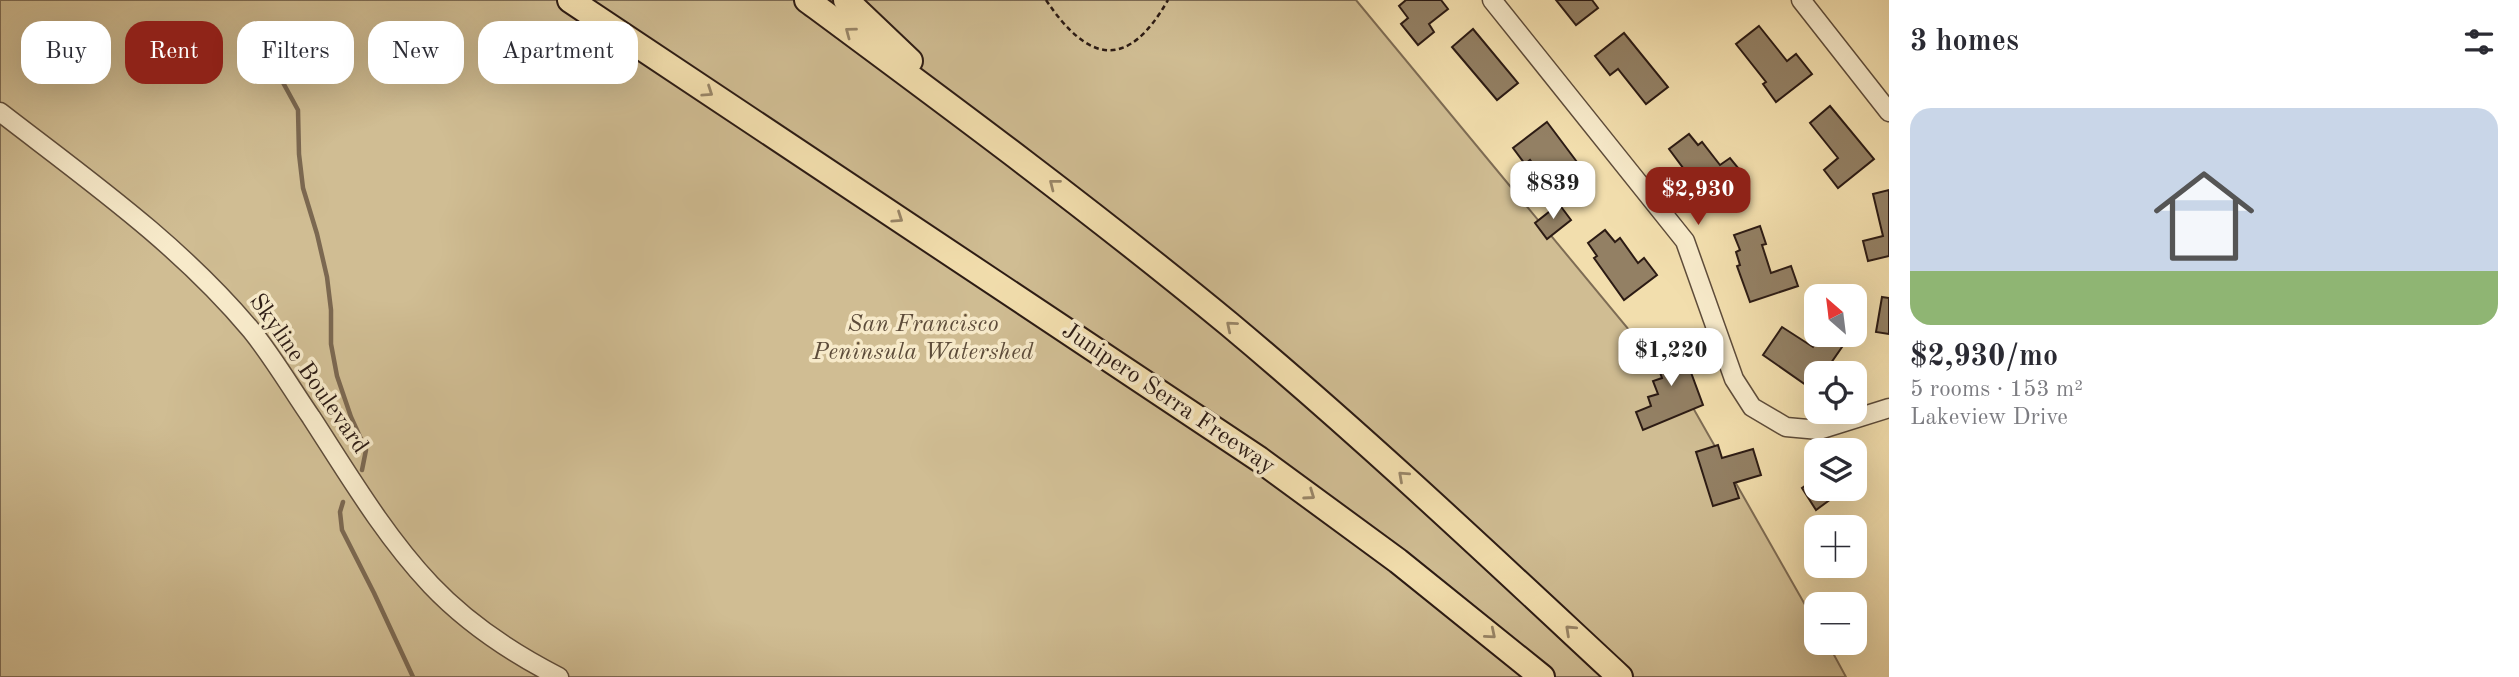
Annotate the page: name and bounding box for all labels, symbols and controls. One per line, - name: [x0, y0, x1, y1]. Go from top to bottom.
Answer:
- chip: Buy: [21, 21, 111, 84]
- chip: Rent: [125, 21, 223, 84]
- chip: Filters: [237, 21, 354, 84]
- chip: New: [368, 21, 464, 84]
- chip: Apartment: [478, 21, 638, 84]
- icon: filters: [2460, 23, 2498, 61]
- text: 3 homes: [1910, 27, 2019, 57]
- one-way arrow: [845, 28, 858, 40]
- one-way arrow: [701, 84, 714, 97]
- icon: home: [2141, 153, 2267, 279]
- pin: $839: [1512, 162, 1594, 221]
- pin: $2,930: [1641, 168, 1755, 227]
- text: $839: [1526, 172, 1580, 195]
- text: $2,930: [1661, 178, 1735, 201]
- one-way arrow: [1049, 180, 1062, 192]
- one-way arrow: [890, 210, 903, 222]
- north arrow: [1804, 284, 1867, 346]
- map controls: [1804, 284, 1867, 655]
- street label: Skyline Boulevard: [244, 290, 372, 458]
- park label: San Francisco Peninsula Watershed: [812, 313, 1034, 365]
- street label: Junipero Serra Freeway: [1057, 319, 1279, 479]
- one-way arrow: [1227, 322, 1239, 335]
- pin: $1,220: [1614, 328, 1728, 388]
- text: $1,220: [1634, 339, 1708, 362]
- text: $2,930/mo: [1910, 342, 2058, 372]
- button: locate: [1804, 361, 1867, 424]
- text: 5 rooms · 153 m²: [1910, 378, 2083, 401]
- text: Lakeview Drive: [1910, 406, 2068, 429]
- button: layers: [1804, 438, 1867, 501]
- one-way arrow: [1398, 471, 1411, 484]
- one-way arrow: [1302, 487, 1315, 499]
- button: +: [1804, 515, 1867, 578]
- button: −: [1804, 592, 1867, 655]
- one-way arrow: [1482, 626, 1495, 638]
- one-way arrow: [1565, 626, 1578, 639]

